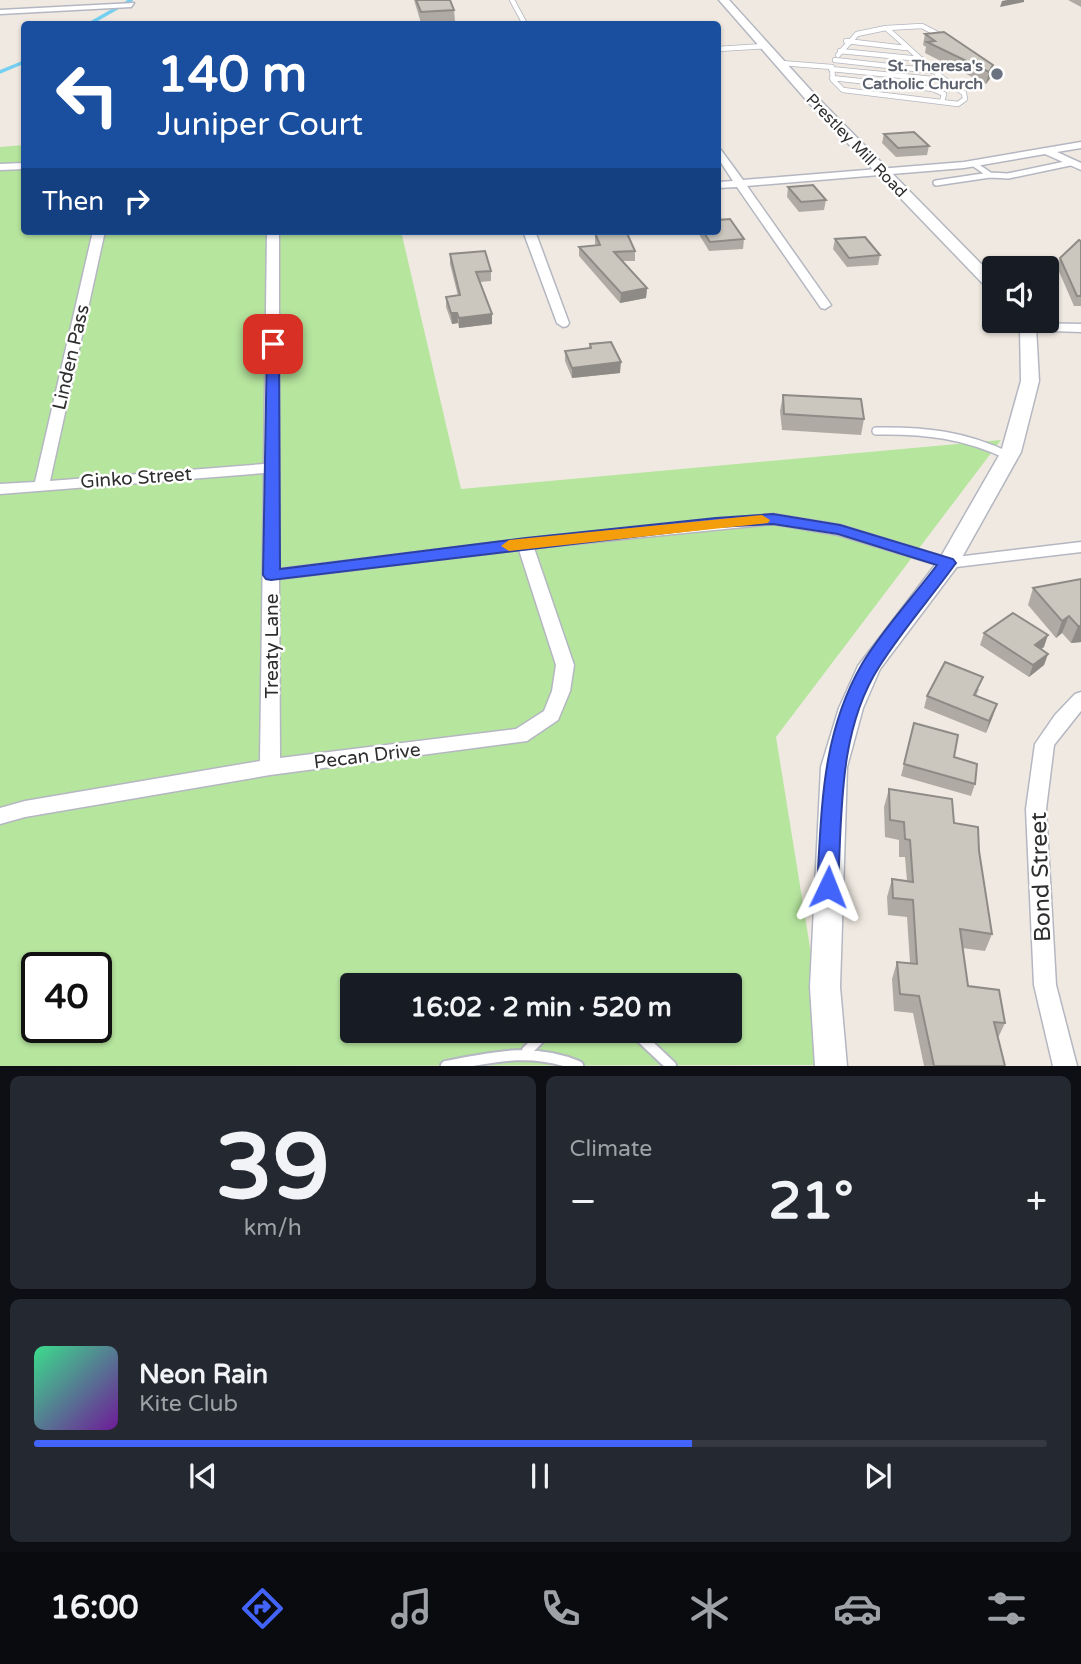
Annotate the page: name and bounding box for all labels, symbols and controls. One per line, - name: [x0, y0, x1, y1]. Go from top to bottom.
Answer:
- text: 140 m: [157, 46, 307, 105]
- icon: left: [42, 49, 133, 140]
- place label: St. Theresa's Catholic Church: [862, 56, 983, 94]
- marker: St. Theresa's Catholic Church: [989, 66, 1005, 82]
- street label: Prestley Mill Road: [802, 90, 911, 202]
- text: Juniper Court: [157, 106, 363, 144]
- icon: right: [118, 182, 156, 220]
- text: Then: [42, 186, 104, 217]
- map controls: [982, 256, 1059, 333]
- button: sound: [982, 256, 1059, 333]
- street label: Linden Pass: [48, 302, 94, 412]
- pin: [243, 314, 303, 374]
- icon: arrive: [254, 325, 292, 363]
- street label: Ginko Street: [80, 463, 193, 493]
- street label: Treaty Lane: [261, 594, 283, 698]
- street label: Pecan Drive: [312, 739, 422, 773]
- street label: Bond Street: [1025, 811, 1057, 942]
- position arrow: [791, 850, 865, 924]
- speed limit sign: 40: [21, 952, 112, 1043]
- text: 16:02 · 2 min · 520 m: [410, 992, 672, 1023]
- text: 39: [216, 1113, 330, 1223]
- text: Climate: [570, 1135, 652, 1163]
- text: 21°: [769, 1170, 854, 1233]
- text: −: [570, 1179, 597, 1225]
- text: +: [1026, 1179, 1047, 1225]
- text: km/h: [244, 1214, 302, 1242]
- text: Neon Rain: [139, 1359, 268, 1390]
- text: Kite Club: [139, 1390, 238, 1418]
- icon: previous: [184, 1457, 222, 1495]
- icon: pause: [521, 1457, 559, 1495]
- icon: next: [859, 1457, 897, 1495]
- icon: directions: [238, 1584, 287, 1633]
- icon: music: [387, 1584, 436, 1633]
- icon: phone: [536, 1584, 585, 1633]
- icon: climate: [685, 1584, 734, 1633]
- icon: car: [833, 1584, 882, 1633]
- icon: filters: [982, 1584, 1031, 1633]
- text: 16:00: [50, 1589, 139, 1627]

